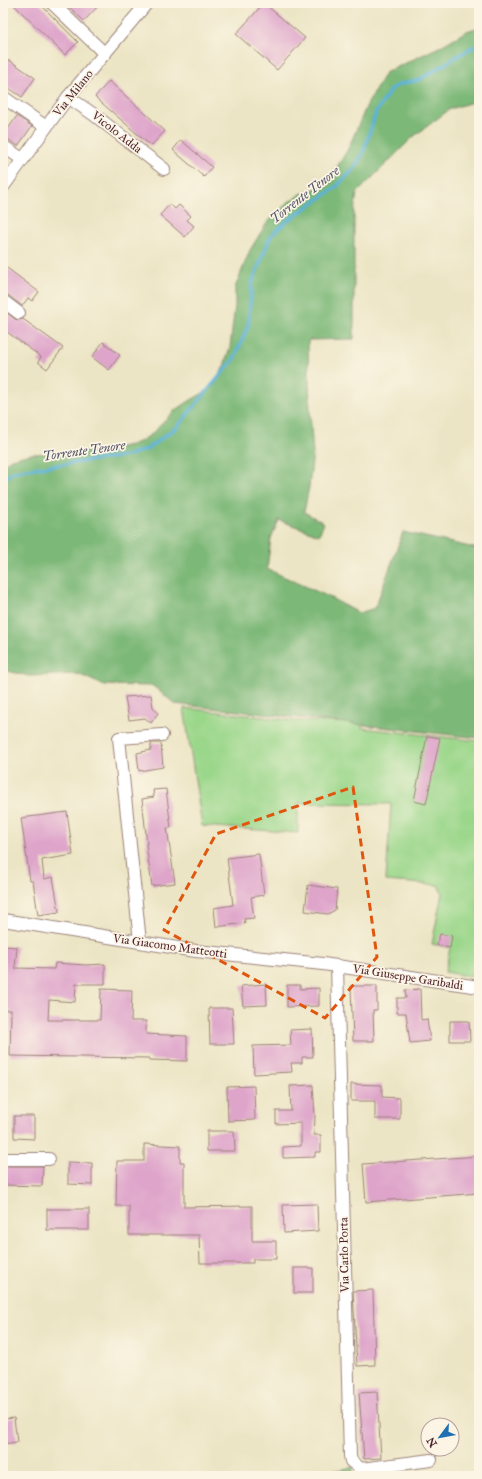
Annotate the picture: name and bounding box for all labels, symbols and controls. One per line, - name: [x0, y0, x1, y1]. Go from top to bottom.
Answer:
- street label: Via Milano: [49, 67, 96, 120]
- street label: Vicolo Adda: [88, 107, 146, 156]
- water label: Torrente Tenore: [267, 162, 344, 227]
- water label: Torrente Tenore: [42, 437, 127, 465]
- street label: Via Giacomo Matteotti: [111, 931, 229, 961]
- street label: Via Giuseppe Garibaldi: [351, 961, 465, 993]
- street label: Via Carlo Porta: [336, 1216, 352, 1294]
- north arrow: [420, 1417, 460, 1457]
- text: N: [424, 1434, 440, 1449]

